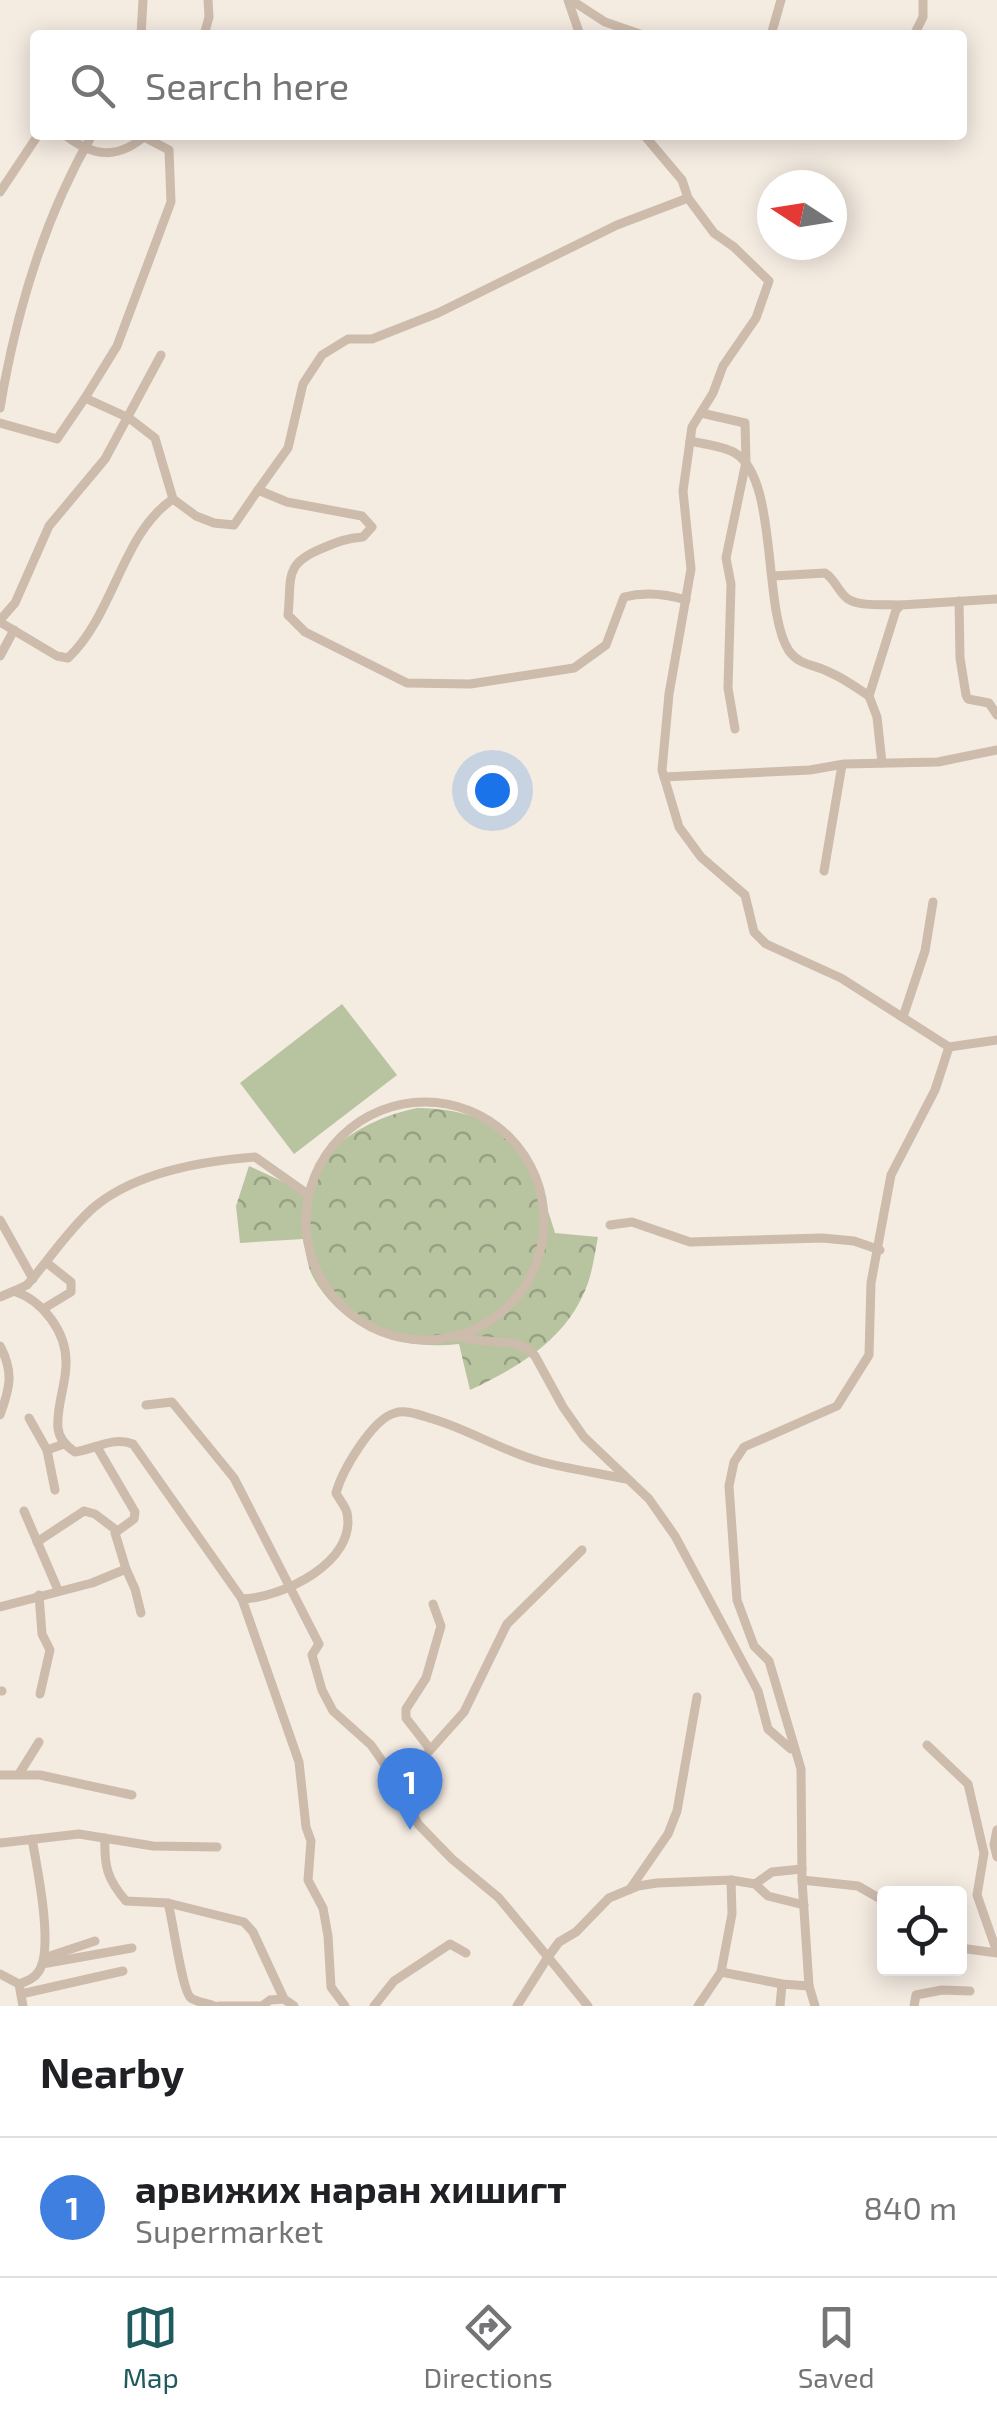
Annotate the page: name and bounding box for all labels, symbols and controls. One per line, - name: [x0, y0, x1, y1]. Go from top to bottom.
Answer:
- search box: [30, 30, 967, 140]
- icon: search: [65, 58, 120, 113]
- text: Search here: [145, 62, 349, 108]
- north arrow: [757, 170, 847, 260]
- your location: [467, 765, 518, 816]
- pin: 1: [378, 1748, 442, 1830]
- map controls: [877, 1886, 967, 1976]
- button: locate: [877, 1886, 967, 1976]
- text: Nearby: [40, 2046, 184, 2096]
- text: арвижих наран хишигт: [135, 2165, 567, 2211]
- text: 1: [66, 2188, 79, 2226]
- text: 840 m: [863, 2188, 957, 2226]
- text: Supermarket: [135, 2211, 323, 2249]
- tab: Map: [122, 2300, 179, 2394]
- tab: Directions: [424, 2300, 553, 2394]
- tab: Saved: [798, 2300, 875, 2394]

